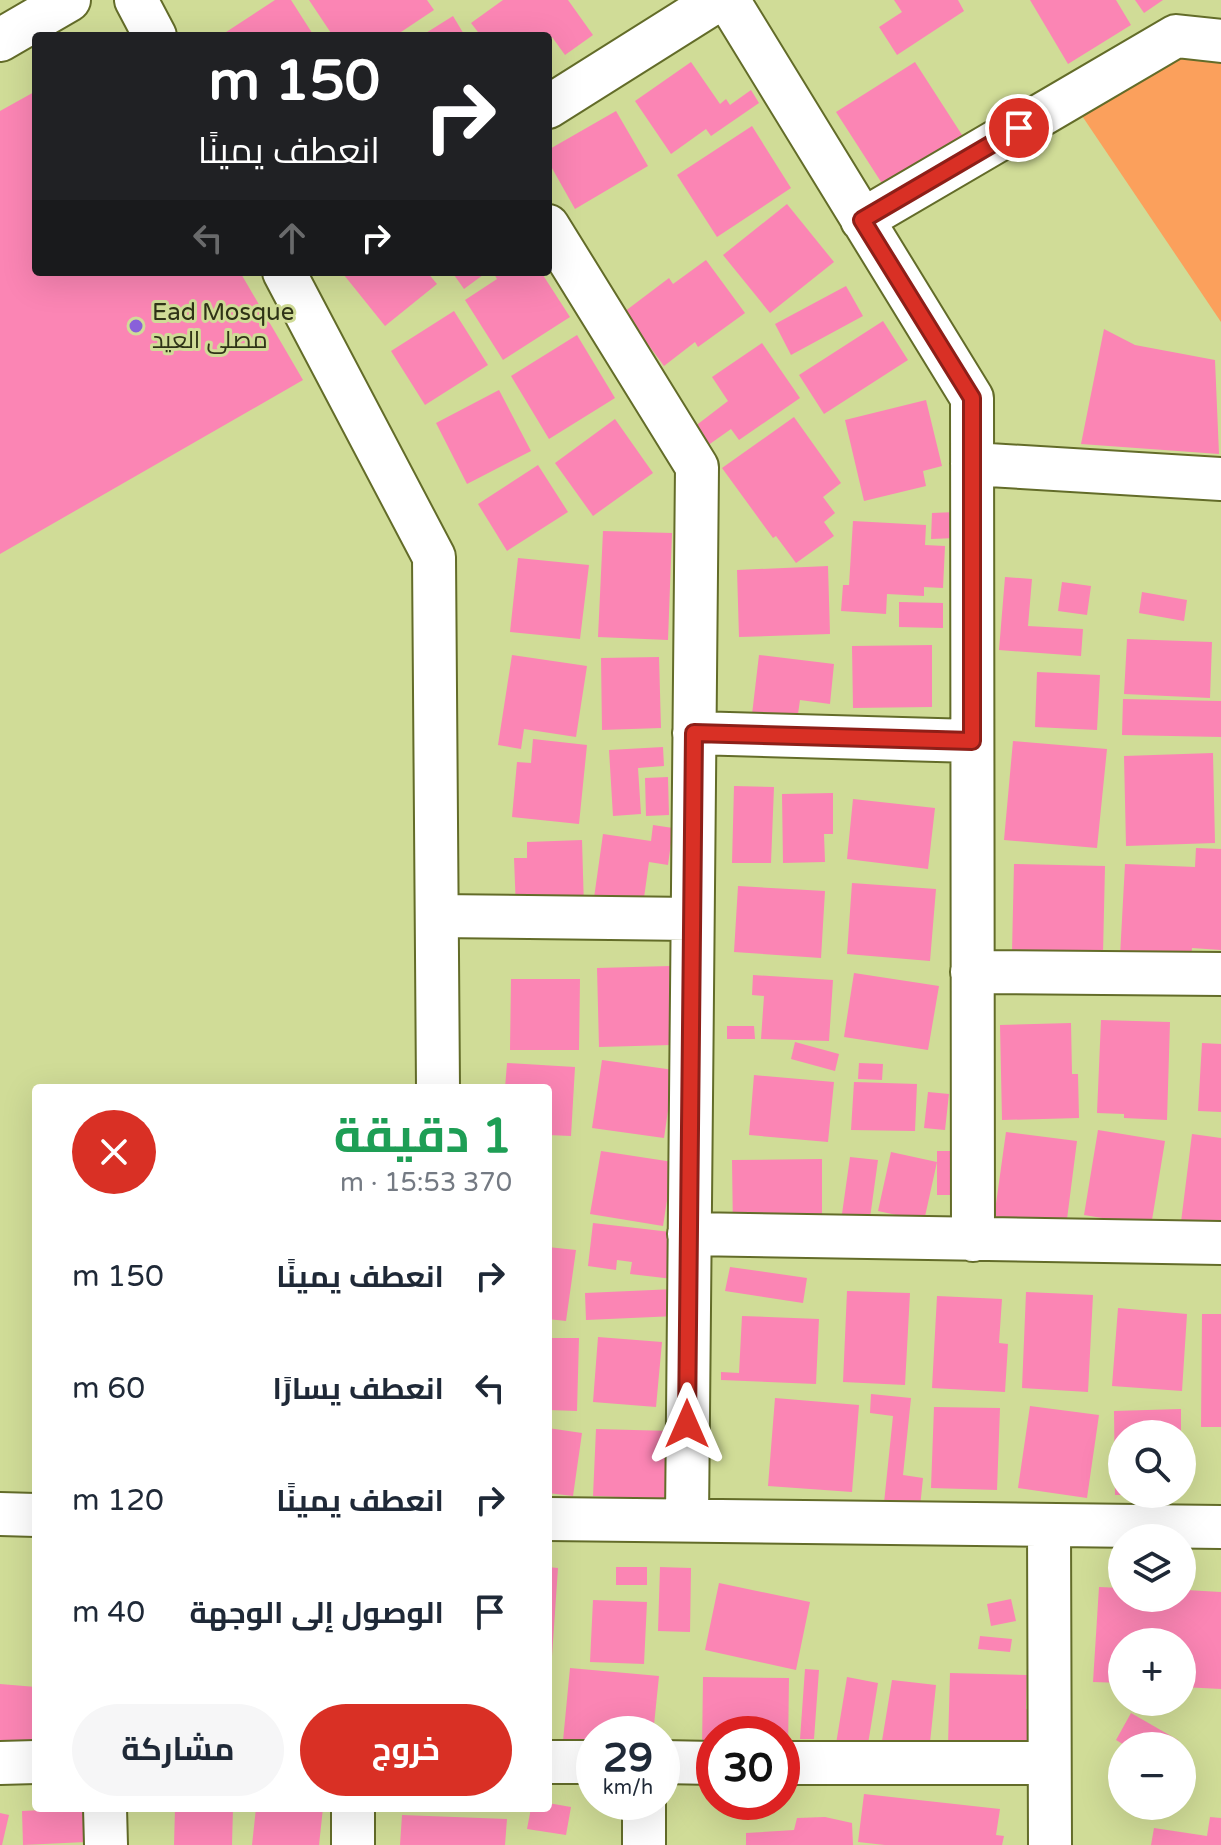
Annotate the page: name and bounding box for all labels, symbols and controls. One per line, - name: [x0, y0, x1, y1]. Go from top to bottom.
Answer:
- text: 150 m: [209, 48, 380, 115]
- icon: right: [408, 64, 512, 168]
- pin: [985, 94, 1053, 162]
- icon: arrive: [997, 106, 1041, 150]
- text: انعطف يمينًا: [198, 130, 380, 173]
- icon: left: [186, 216, 230, 260]
- icon: ahead: [270, 216, 314, 260]
- icon: right: [354, 216, 398, 260]
- place label: Ead Mosque مصلى العيد: [152, 298, 294, 355]
- marker: Ead Mosque مصلى العيد: [127, 317, 145, 335]
- text: 1 دقيقة: [334, 1108, 512, 1166]
- button: close: [72, 1110, 156, 1194]
- text: 370 m · 15:53: [340, 1167, 512, 1198]
- icon: right: [468, 1254, 512, 1298]
- text: 150 m: [72, 1258, 164, 1295]
- text: انعطف يمينًا: [276, 1259, 444, 1296]
- icon: left: [468, 1366, 512, 1410]
- text: 60 m: [72, 1370, 145, 1407]
- text: انعطف يسارًا: [273, 1371, 444, 1408]
- position arrow: [645, 1382, 729, 1466]
- map controls: [1108, 1420, 1196, 1820]
- button: search: [1108, 1420, 1196, 1508]
- icon: right: [468, 1478, 512, 1522]
- text: 120 m: [72, 1482, 164, 1519]
- text: انعطف يمينًا: [276, 1483, 444, 1520]
- button: layers: [1108, 1524, 1196, 1612]
- icon: arrive: [468, 1590, 512, 1634]
- text: 40 m: [72, 1594, 145, 1631]
- text: الوصول إلى الوجهة: [189, 1595, 444, 1632]
- button: +: [1108, 1628, 1196, 1716]
- button: مشاركة: [72, 1704, 284, 1796]
- button: خروج: [300, 1704, 512, 1796]
- speed limit sign: 30: [696, 1716, 800, 1820]
- button: −: [1108, 1732, 1196, 1820]
- text: 29: [603, 1734, 653, 1782]
- text: km/h: [603, 1776, 653, 1800]

